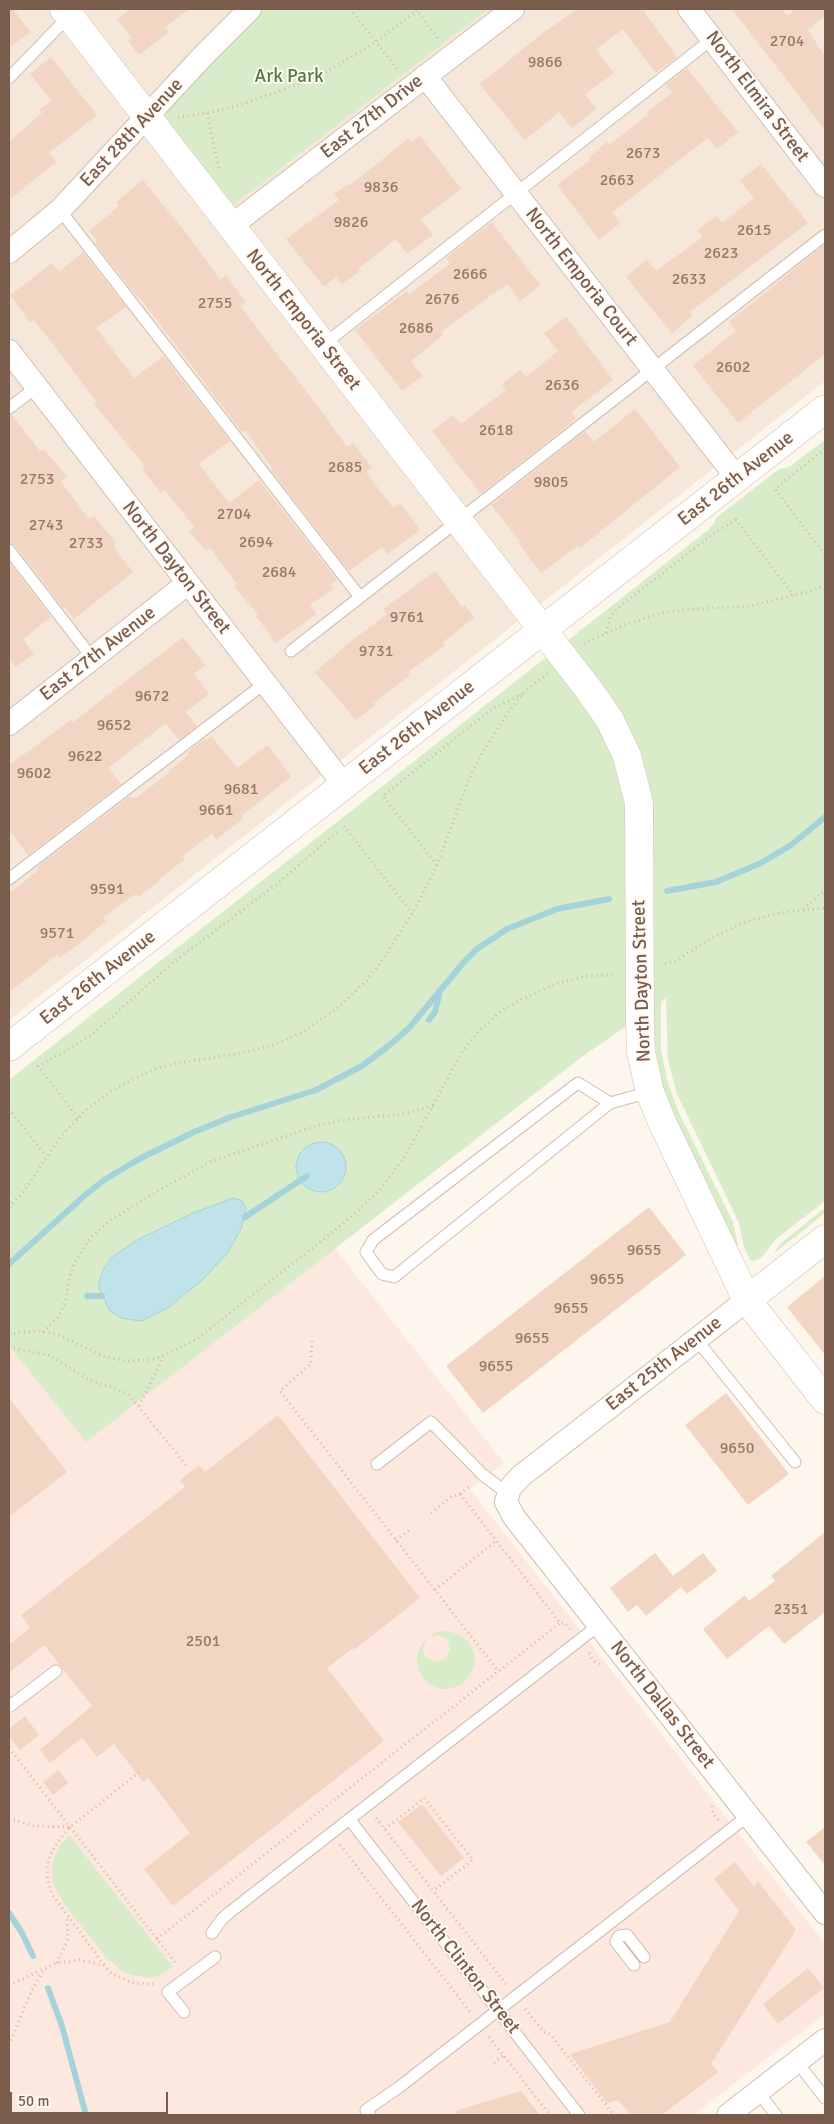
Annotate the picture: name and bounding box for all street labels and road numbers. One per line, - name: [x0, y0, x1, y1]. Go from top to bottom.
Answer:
- street label: North Elmira Street: [700, 27, 814, 167]
- street label: East 27th Drive: [316, 70, 428, 164]
- street label: East 28th Avenue: [76, 74, 188, 192]
- street label: North Emporia Court: [520, 203, 642, 351]
- street label: North Emporia Street: [241, 245, 365, 395]
- street label: East 26th Avenue: [674, 427, 798, 531]
- street label: North Dayton Street: [117, 497, 235, 639]
- street label: East 27th Avenue: [36, 602, 160, 706]
- street label: East 26th Avenue: [355, 676, 479, 780]
- street label: North Dayton Street: [628, 899, 656, 1063]
- street label: East 26th Avenue: [36, 926, 160, 1030]
- street label: East 25th Avenue: [602, 1312, 726, 1416]
- street label: North Dallas Street: [605, 1637, 719, 1773]
- street label: North Clinton Street: [405, 1895, 525, 2039]

